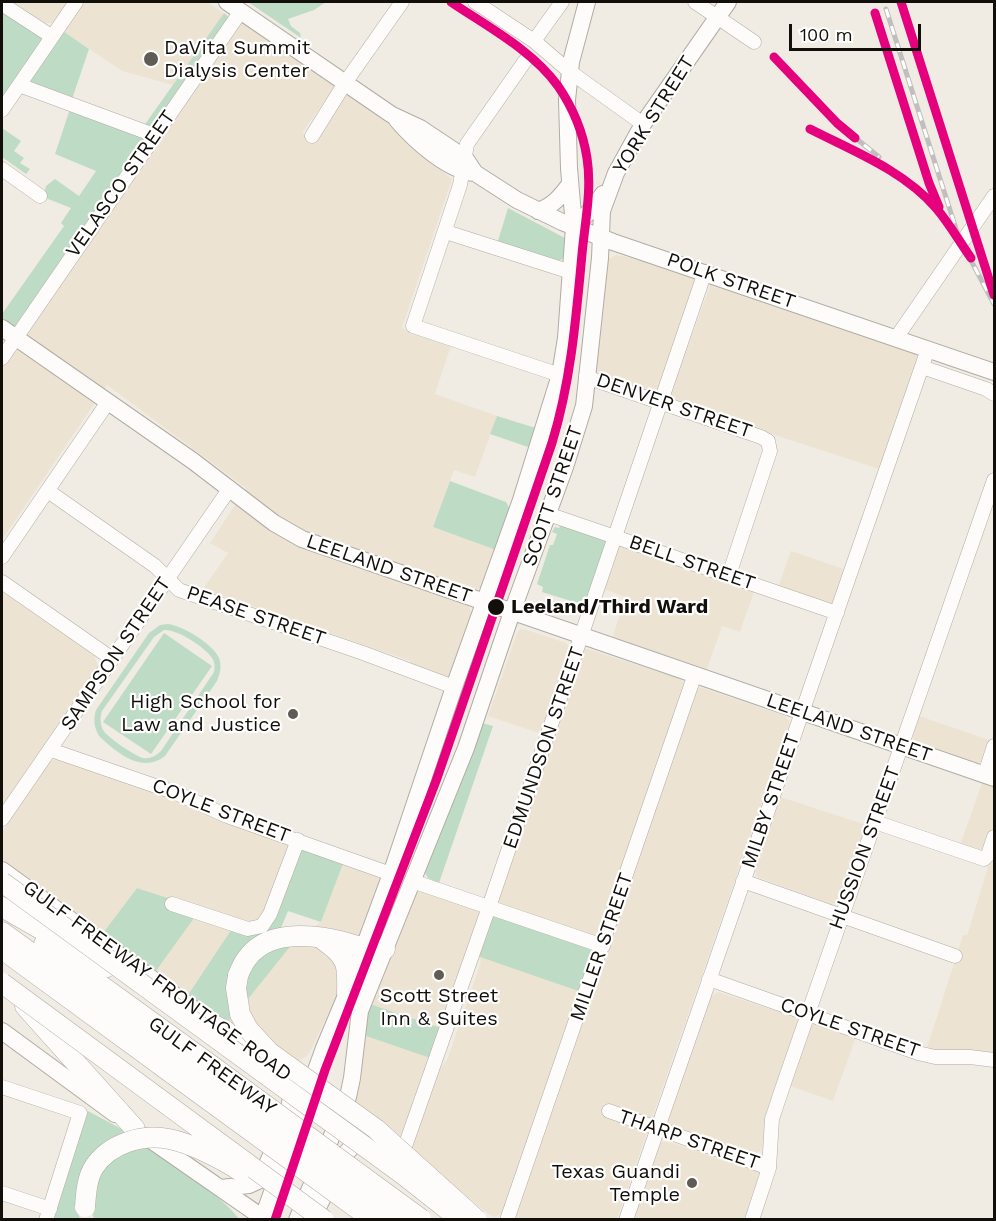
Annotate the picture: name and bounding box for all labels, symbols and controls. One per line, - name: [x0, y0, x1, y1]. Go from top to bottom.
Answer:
- scale bar: [792, 12, 924, 50]
- text: 100 m: [800, 24, 853, 45]
- place label: DaVita Summit Dialysis Center: [164, 36, 310, 83]
- marker: DaVita Summit Dialysis Center: [142, 50, 160, 68]
- street label: YORK STREET: [608, 52, 700, 178]
- street label: VELASCO STREET: [61, 106, 181, 262]
- street label: POLK STREET: [664, 248, 798, 314]
- street label: DENVER STREET: [593, 368, 755, 444]
- street label: SCOTT STREET: [518, 422, 588, 570]
- street label: LEELAND STREET: [303, 529, 475, 609]
- street label: BELL STREET: [626, 530, 758, 596]
- street label: SAMPSON STREET: [56, 573, 176, 735]
- street label: PEASE STREET: [183, 581, 329, 651]
- place label: Leeland/Third Ward: [511, 595, 708, 619]
- marker: Leeland/Third Ward: [486, 597, 506, 617]
- street label: EDMUNDSON STREET: [498, 644, 590, 852]
- street label: LEELAND STREET: [763, 688, 935, 768]
- place label: High School for Law and Justice: [121, 690, 281, 737]
- marker: High School for Law and Justice: [286, 707, 300, 721]
- street label: MILBY STREET: [737, 730, 805, 872]
- street label: HUSSION STREET: [824, 763, 906, 933]
- street label: COYLE STREET: [149, 774, 293, 848]
- street label: MILLER STREET: [565, 870, 639, 1024]
- street label: GULF FREEWAY FRONTAGE ROAD: [18, 875, 296, 1087]
- marker: Scott Street Inn & Suites: [432, 968, 446, 982]
- place label: Scott Street Inn & Suites: [380, 984, 498, 1031]
- street label: COYLE STREET: [777, 993, 923, 1063]
- street label: GULF FREEWAY: [143, 1012, 281, 1120]
- street label: THARP STREET: [615, 1105, 763, 1175]
- place label: Texas Guandi Temple: [551, 1160, 680, 1207]
- marker: Texas Guandi Temple: [685, 1176, 699, 1190]

